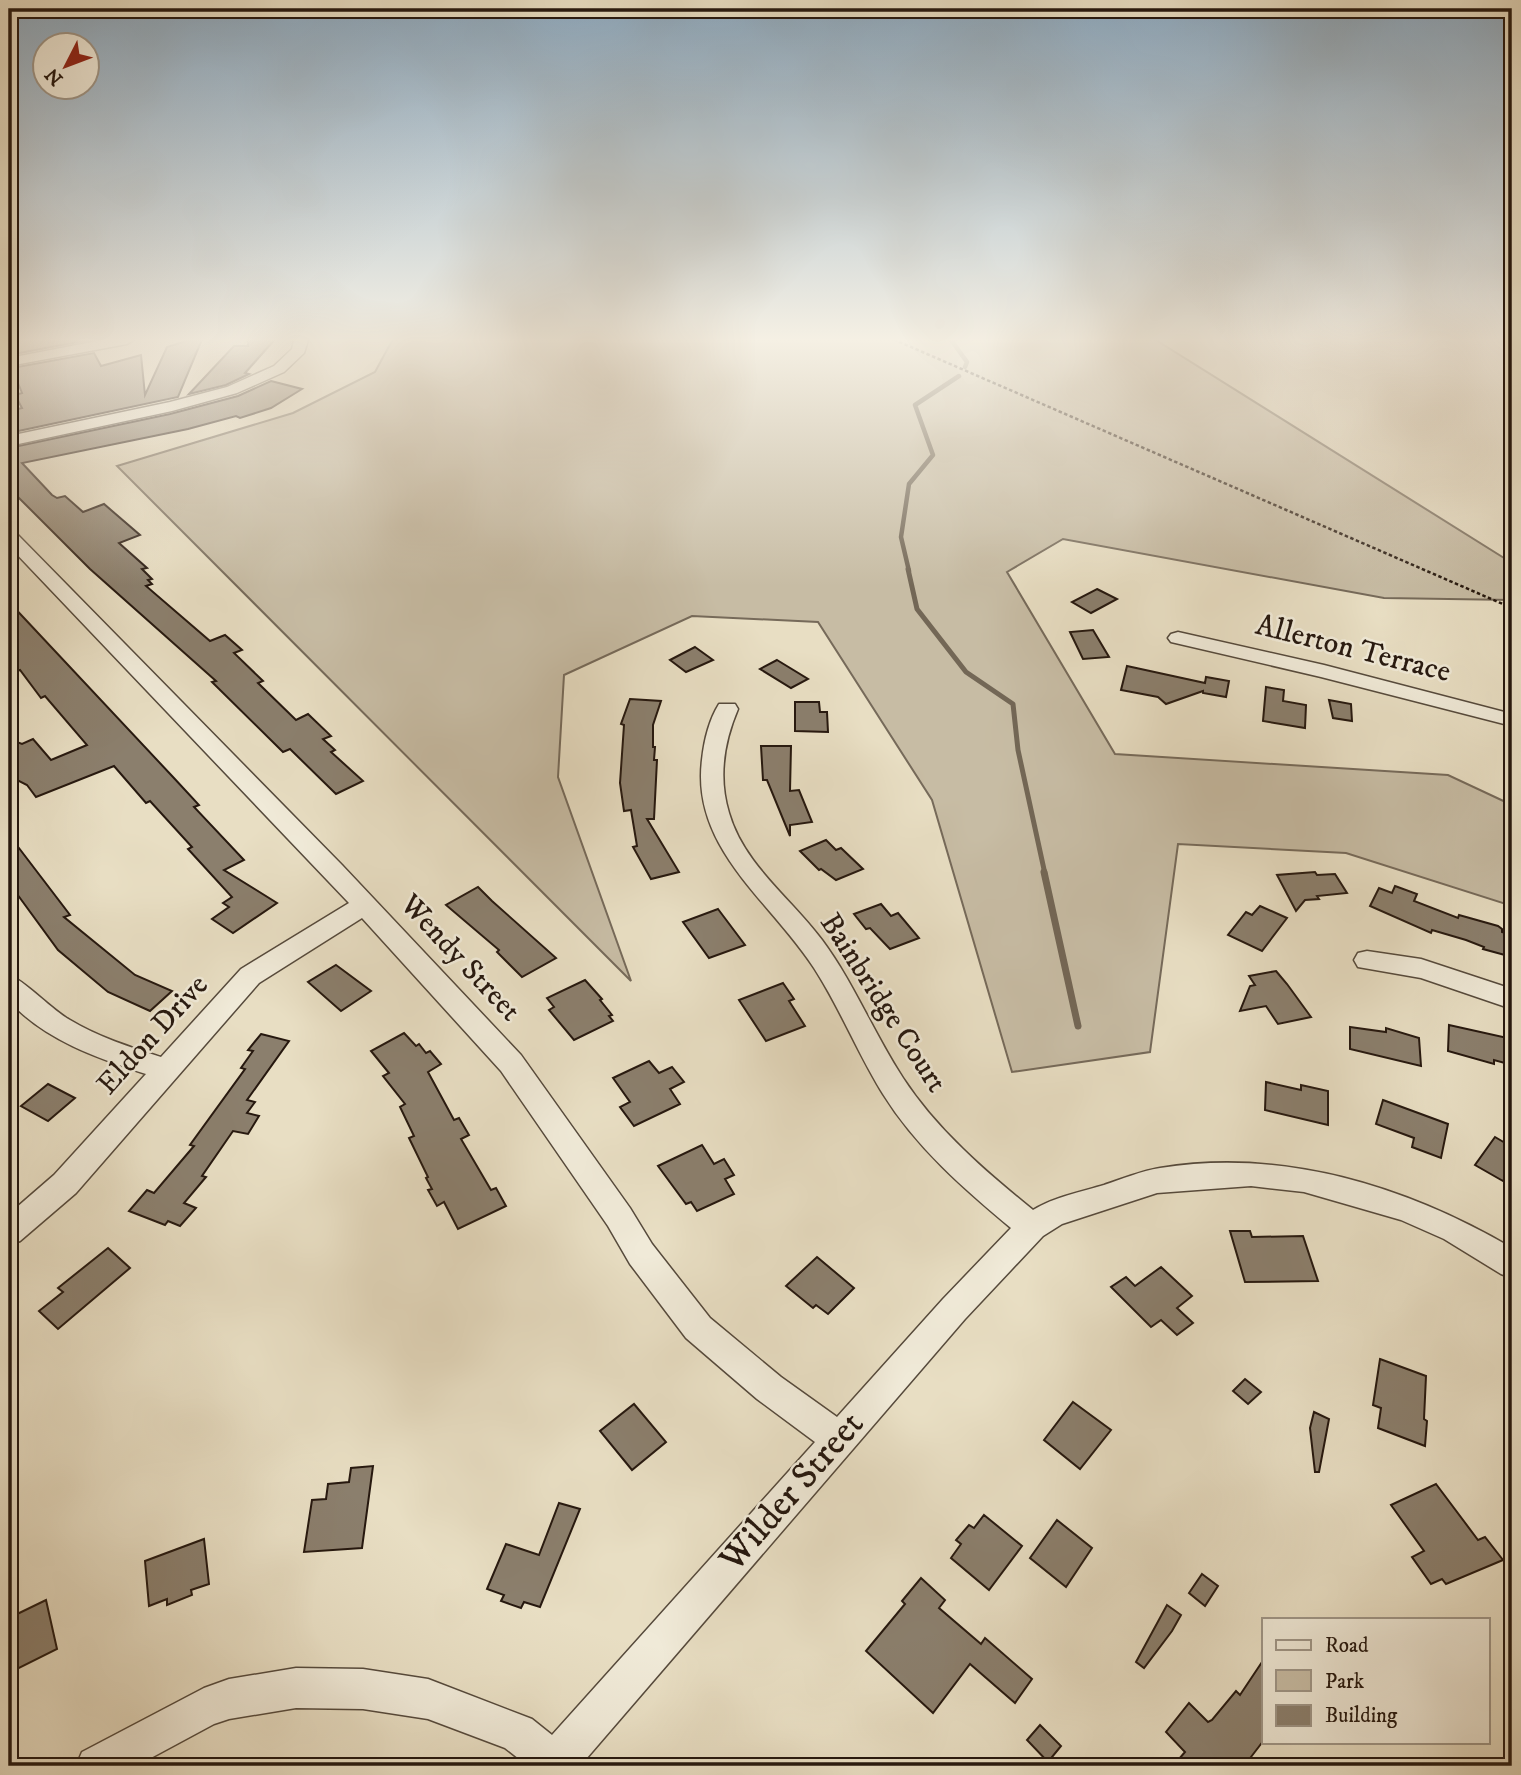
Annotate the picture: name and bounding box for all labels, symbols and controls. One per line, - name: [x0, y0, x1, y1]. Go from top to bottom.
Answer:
- north arrow: [32, 32, 102, 102]
- text: N: [40, 63, 68, 90]
- street label: Allerton Terrace: [1252, 607, 1454, 691]
- street label: Wendy Street: [391, 886, 528, 1029]
- street label: Bainbridge Court: [811, 906, 955, 1100]
- street label: Eldon Drive: [89, 967, 217, 1103]
- street label: Wilder Street: [709, 1402, 875, 1583]
- legend: [1262, 1618, 1490, 1744]
- text: Road: [1325, 1633, 1369, 1659]
- text: Park: [1325, 1669, 1365, 1695]
- text: Building: [1325, 1703, 1398, 1729]

